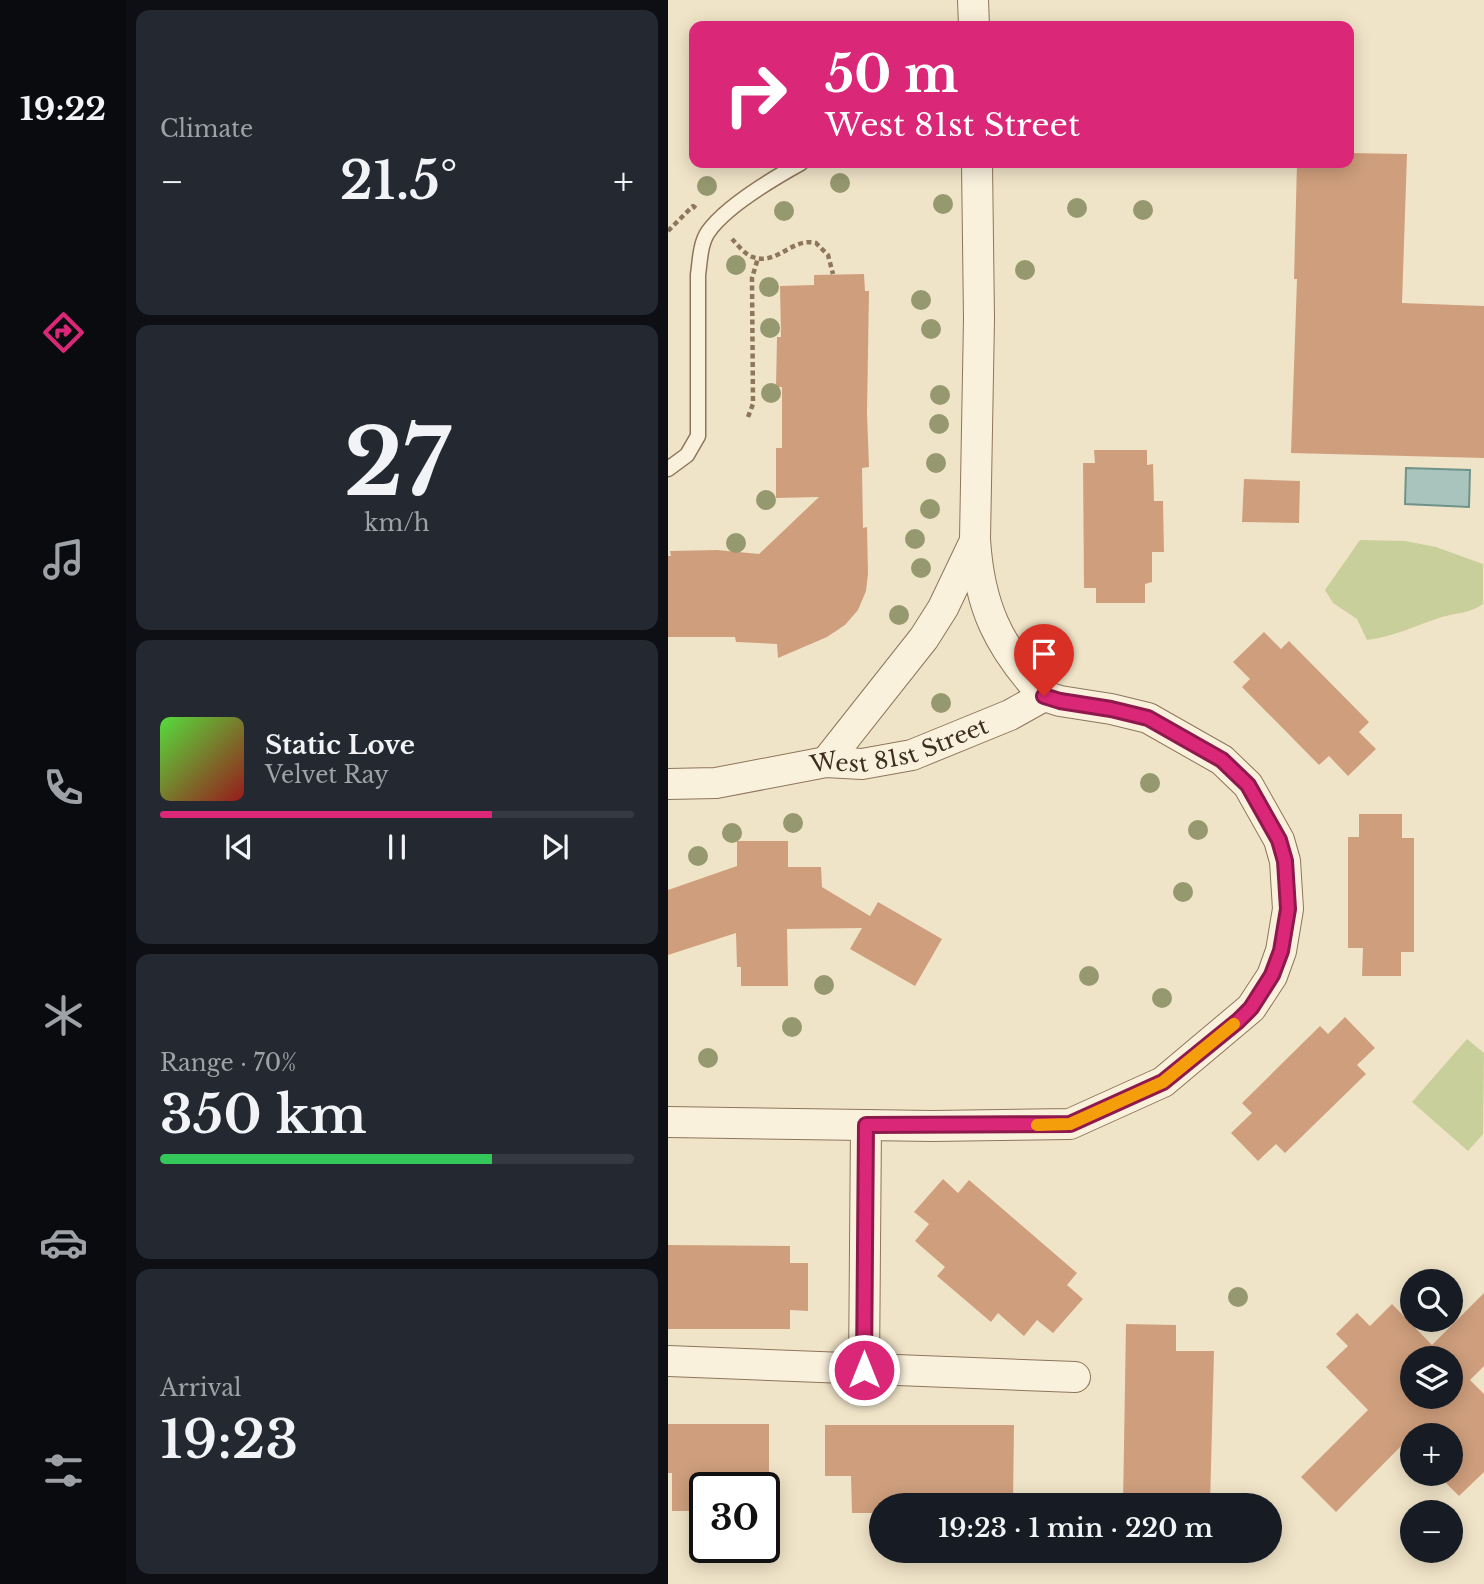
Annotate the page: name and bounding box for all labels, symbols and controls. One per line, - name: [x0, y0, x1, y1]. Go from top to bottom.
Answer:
- text: 50 m: [825, 44, 958, 105]
- icon: right: [710, 49, 801, 140]
- text: 19:22: [20, 89, 106, 129]
- text: West 81st Street: [825, 105, 1080, 145]
- text: Climate: [160, 115, 253, 143]
- text: 21.5°: [340, 149, 457, 213]
- text: −: [160, 158, 184, 205]
- text: +: [613, 158, 634, 205]
- icon: directions: [39, 308, 88, 357]
- text: 27: [344, 407, 450, 520]
- text: km/h: [364, 509, 430, 537]
- icon: music: [39, 535, 88, 584]
- pin: [1014, 624, 1074, 696]
- icon: arrive: [1025, 635, 1063, 673]
- street label: West 81st Street: [807, 711, 992, 779]
- text: Static Love: [265, 729, 415, 761]
- text: Velvet Ray: [265, 761, 389, 789]
- icon: phone: [39, 763, 88, 812]
- icon: previous: [220, 828, 258, 866]
- icon: pause: [378, 828, 416, 866]
- icon: next: [536, 828, 574, 866]
- icon: climate: [39, 991, 88, 1040]
- text: Range · 70%: [160, 1049, 297, 1077]
- text: 350 km: [160, 1083, 367, 1147]
- icon: car: [39, 1218, 88, 1267]
- map controls: [1400, 1269, 1463, 1563]
- button: search: [1400, 1269, 1463, 1332]
- position arrow: [827, 1333, 901, 1407]
- button: layers: [1400, 1346, 1463, 1409]
- text: Arrival: [160, 1374, 241, 1402]
- text: 19:23: [160, 1408, 298, 1472]
- button: +: [1400, 1423, 1463, 1486]
- icon: filters: [39, 1446, 88, 1495]
- speed limit sign: 30: [689, 1472, 780, 1563]
- button: −: [1400, 1500, 1463, 1563]
- text: 19:23 · 1 min · 220 m: [938, 1512, 1213, 1544]

